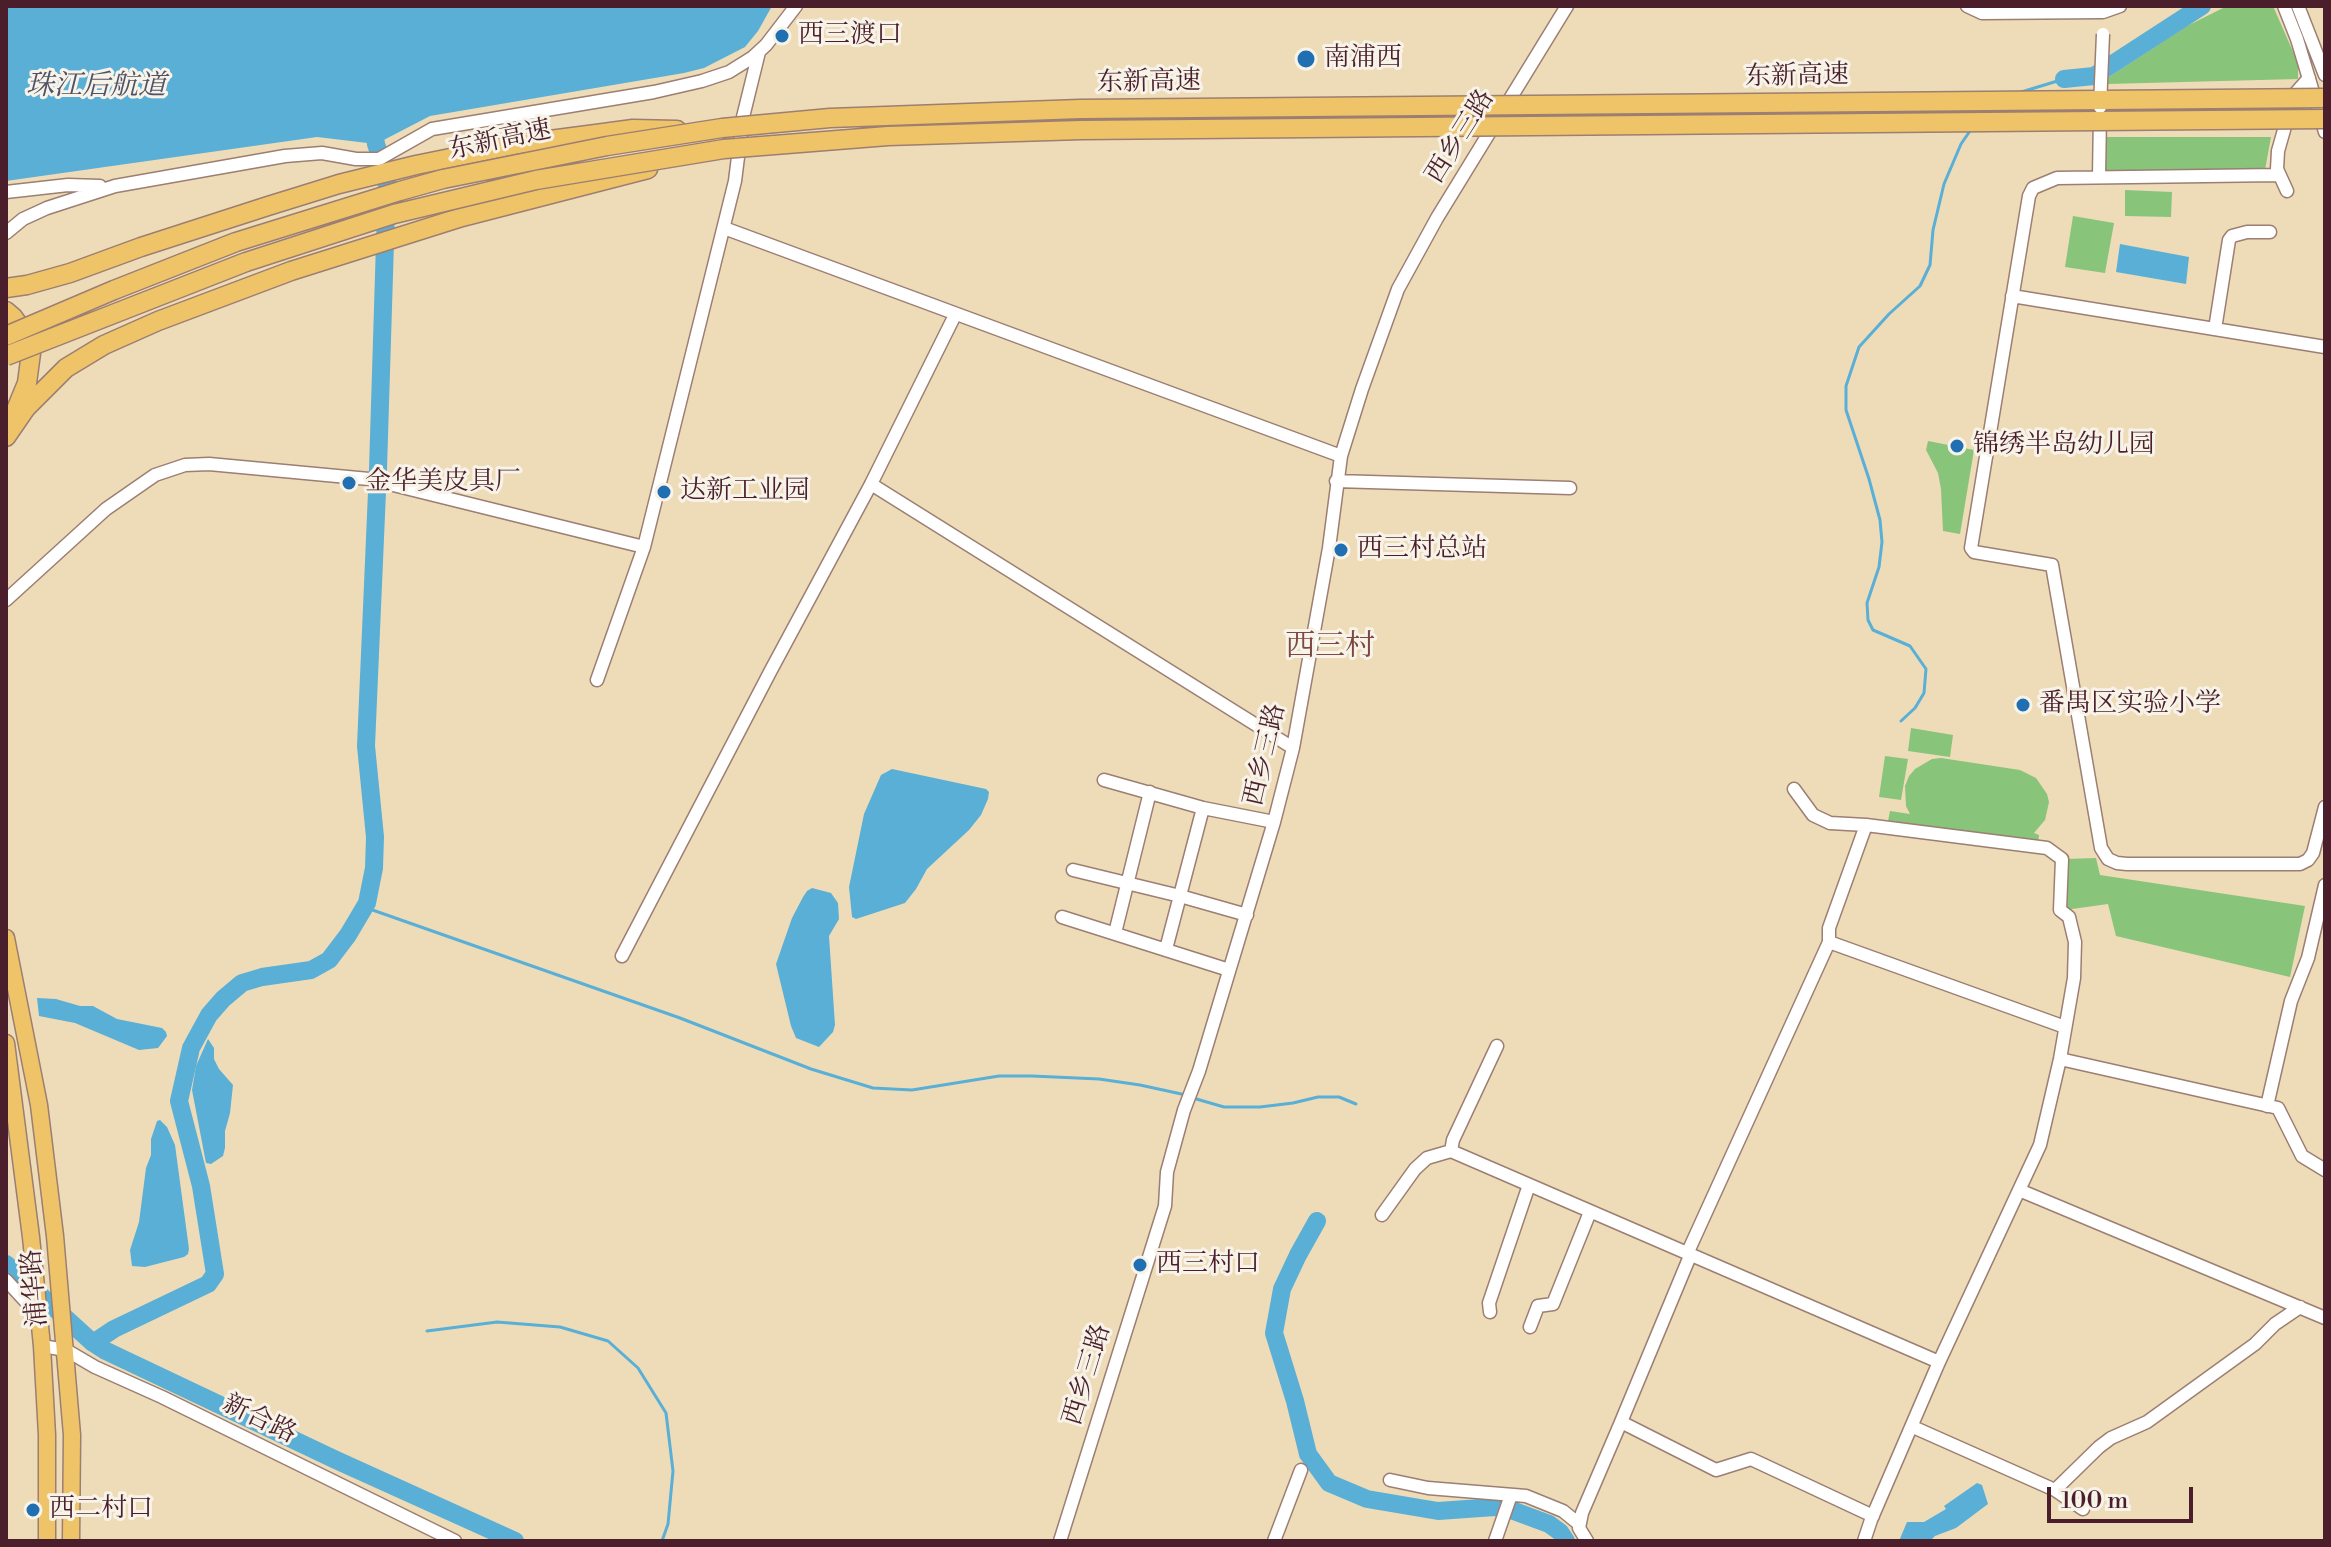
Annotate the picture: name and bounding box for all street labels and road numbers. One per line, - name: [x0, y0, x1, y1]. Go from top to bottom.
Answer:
- street label: 东新高速: [1745, 60, 1849, 94]
- street label: 东新高速: [1097, 66, 1201, 100]
- street label: 西乡三路: [1420, 85, 1502, 189]
- street label: 东新高速: [446, 115, 554, 167]
- street label: 西乡三路: [1239, 701, 1293, 809]
- street label: 浦华路: [17, 1248, 55, 1328]
- street label: 西乡三路: [1058, 1321, 1118, 1429]
- street label: 新合路: [217, 1389, 301, 1451]

